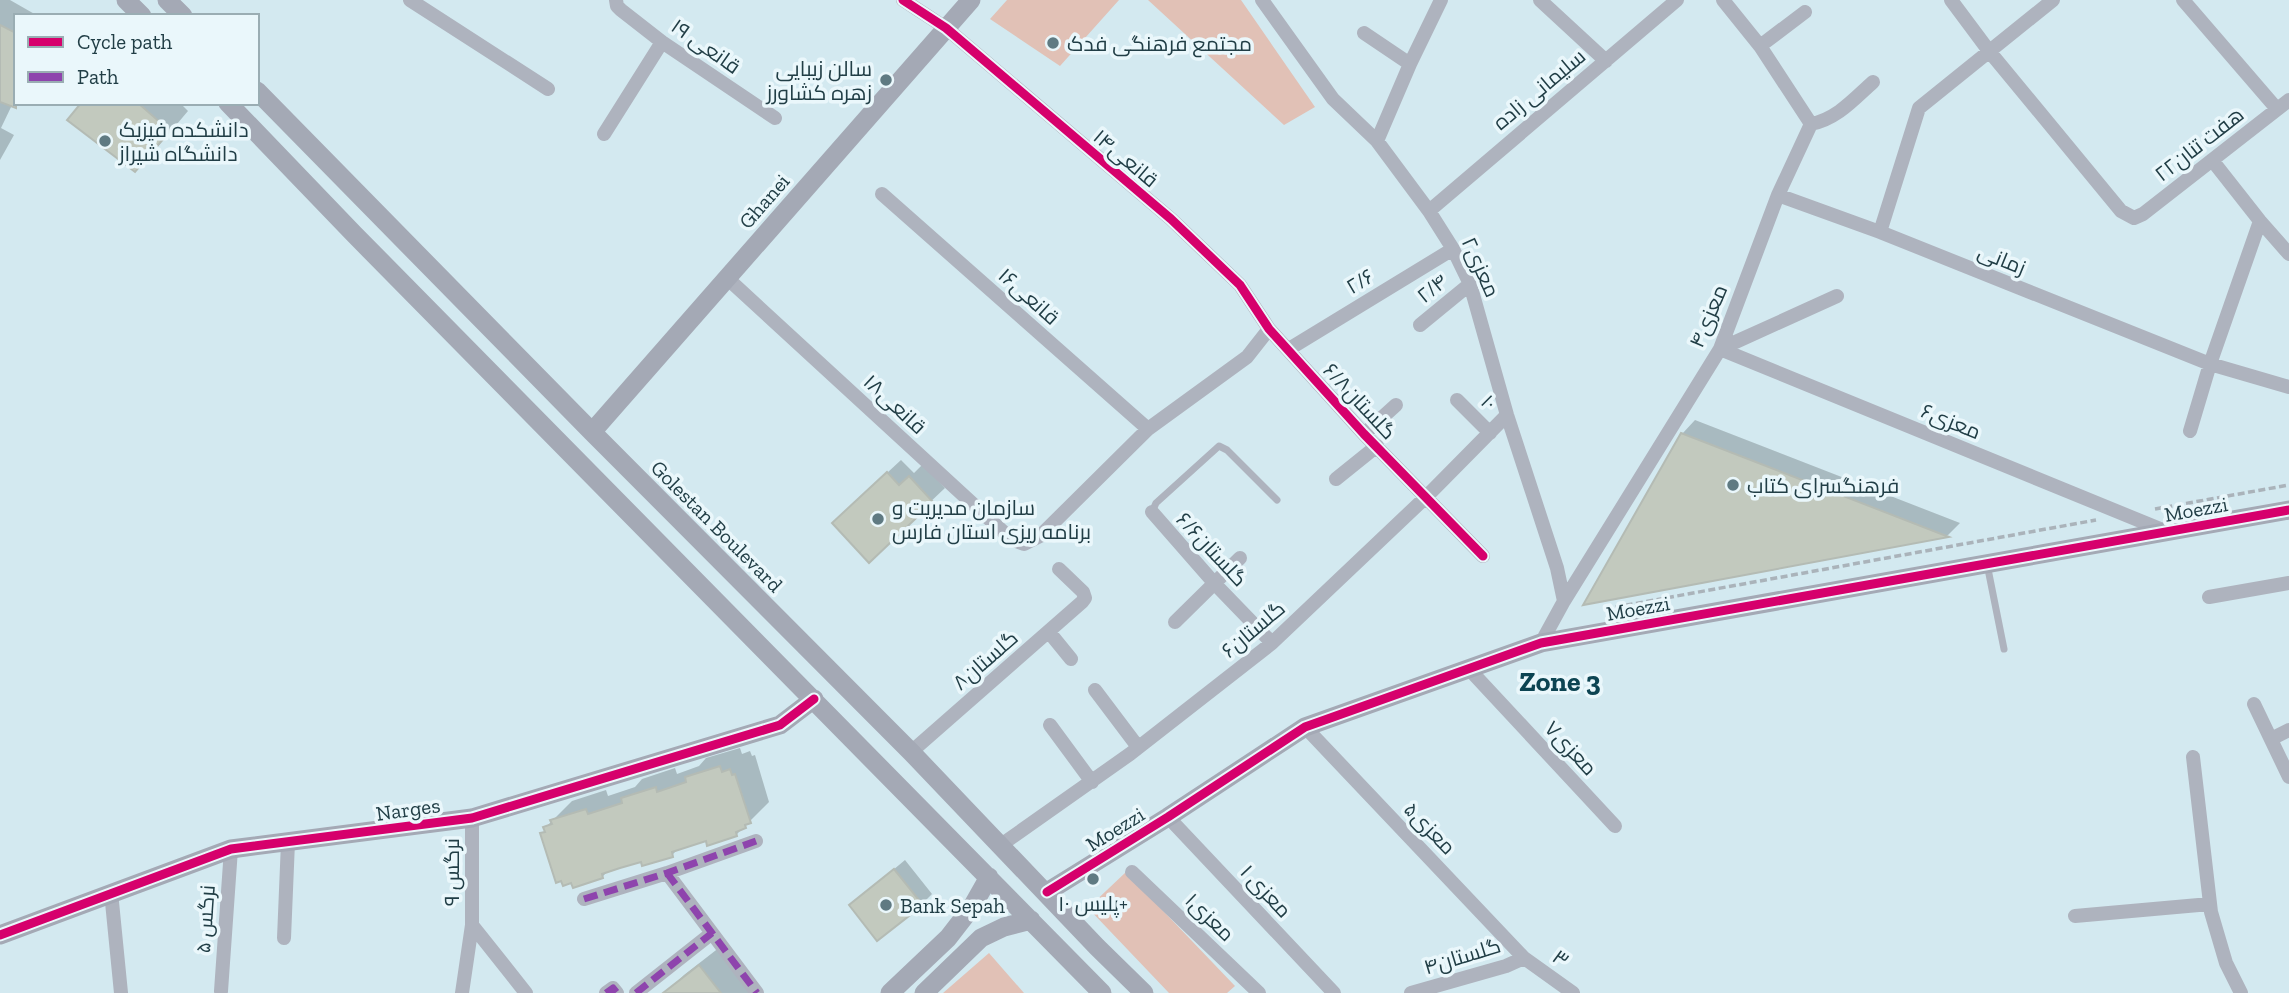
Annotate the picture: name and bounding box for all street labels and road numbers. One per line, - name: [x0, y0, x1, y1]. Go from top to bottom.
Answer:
- street label: قانعی ۱۹: [666, 13, 745, 80]
- street label: سلیمانی زاده: [1488, 43, 1591, 136]
- street label: ۲۲هفت تنان: [2149, 101, 2249, 187]
- street label: ۱۴قانعی: [1088, 124, 1163, 193]
- street label: Ghanei: [734, 168, 795, 233]
- street label: ۲معزی: [1456, 233, 1505, 301]
- street label: زمانی: [1974, 238, 2030, 281]
- street label: ۱۶قانعی: [993, 262, 1064, 330]
- street label: ۲/۶: [1341, 263, 1379, 299]
- street label: ۲/۴: [1412, 268, 1452, 308]
- street label: ۴معزی: [1684, 281, 1733, 352]
- street label: ۶/۸گلستان: [1318, 358, 1402, 445]
- street label: ۱۸قانعی: [858, 369, 931, 440]
- street label: ۱۰: [1476, 389, 1502, 415]
- street label: ۶معزی: [1917, 398, 1984, 445]
- street label: Golestan Boulevard: [646, 455, 788, 597]
- street label: Moezzi: [2162, 491, 2230, 527]
- street label: ۶/۶گلستان: [1171, 507, 1253, 592]
- street label: Moezzi: [1604, 590, 1672, 626]
- street label: گلستان۶: [1216, 595, 1290, 663]
- street label: گلستان۸: [947, 625, 1023, 696]
- street label: ۷معزی: [1539, 716, 1602, 781]
- street label: Narges: [374, 792, 442, 826]
- street label: ۵معزی: [1398, 797, 1461, 860]
- street label: Moezzi: [1081, 801, 1149, 857]
- street label: ۹ نرگس: [439, 838, 465, 906]
- street label: معزی ۱: [1235, 859, 1297, 923]
- street label: ۵ نرگس: [190, 884, 221, 954]
- street label: ۱معزی: [1180, 888, 1240, 947]
- street label: گلستان۴: [1421, 932, 1504, 980]
- street label: ۳: [1548, 944, 1574, 972]

